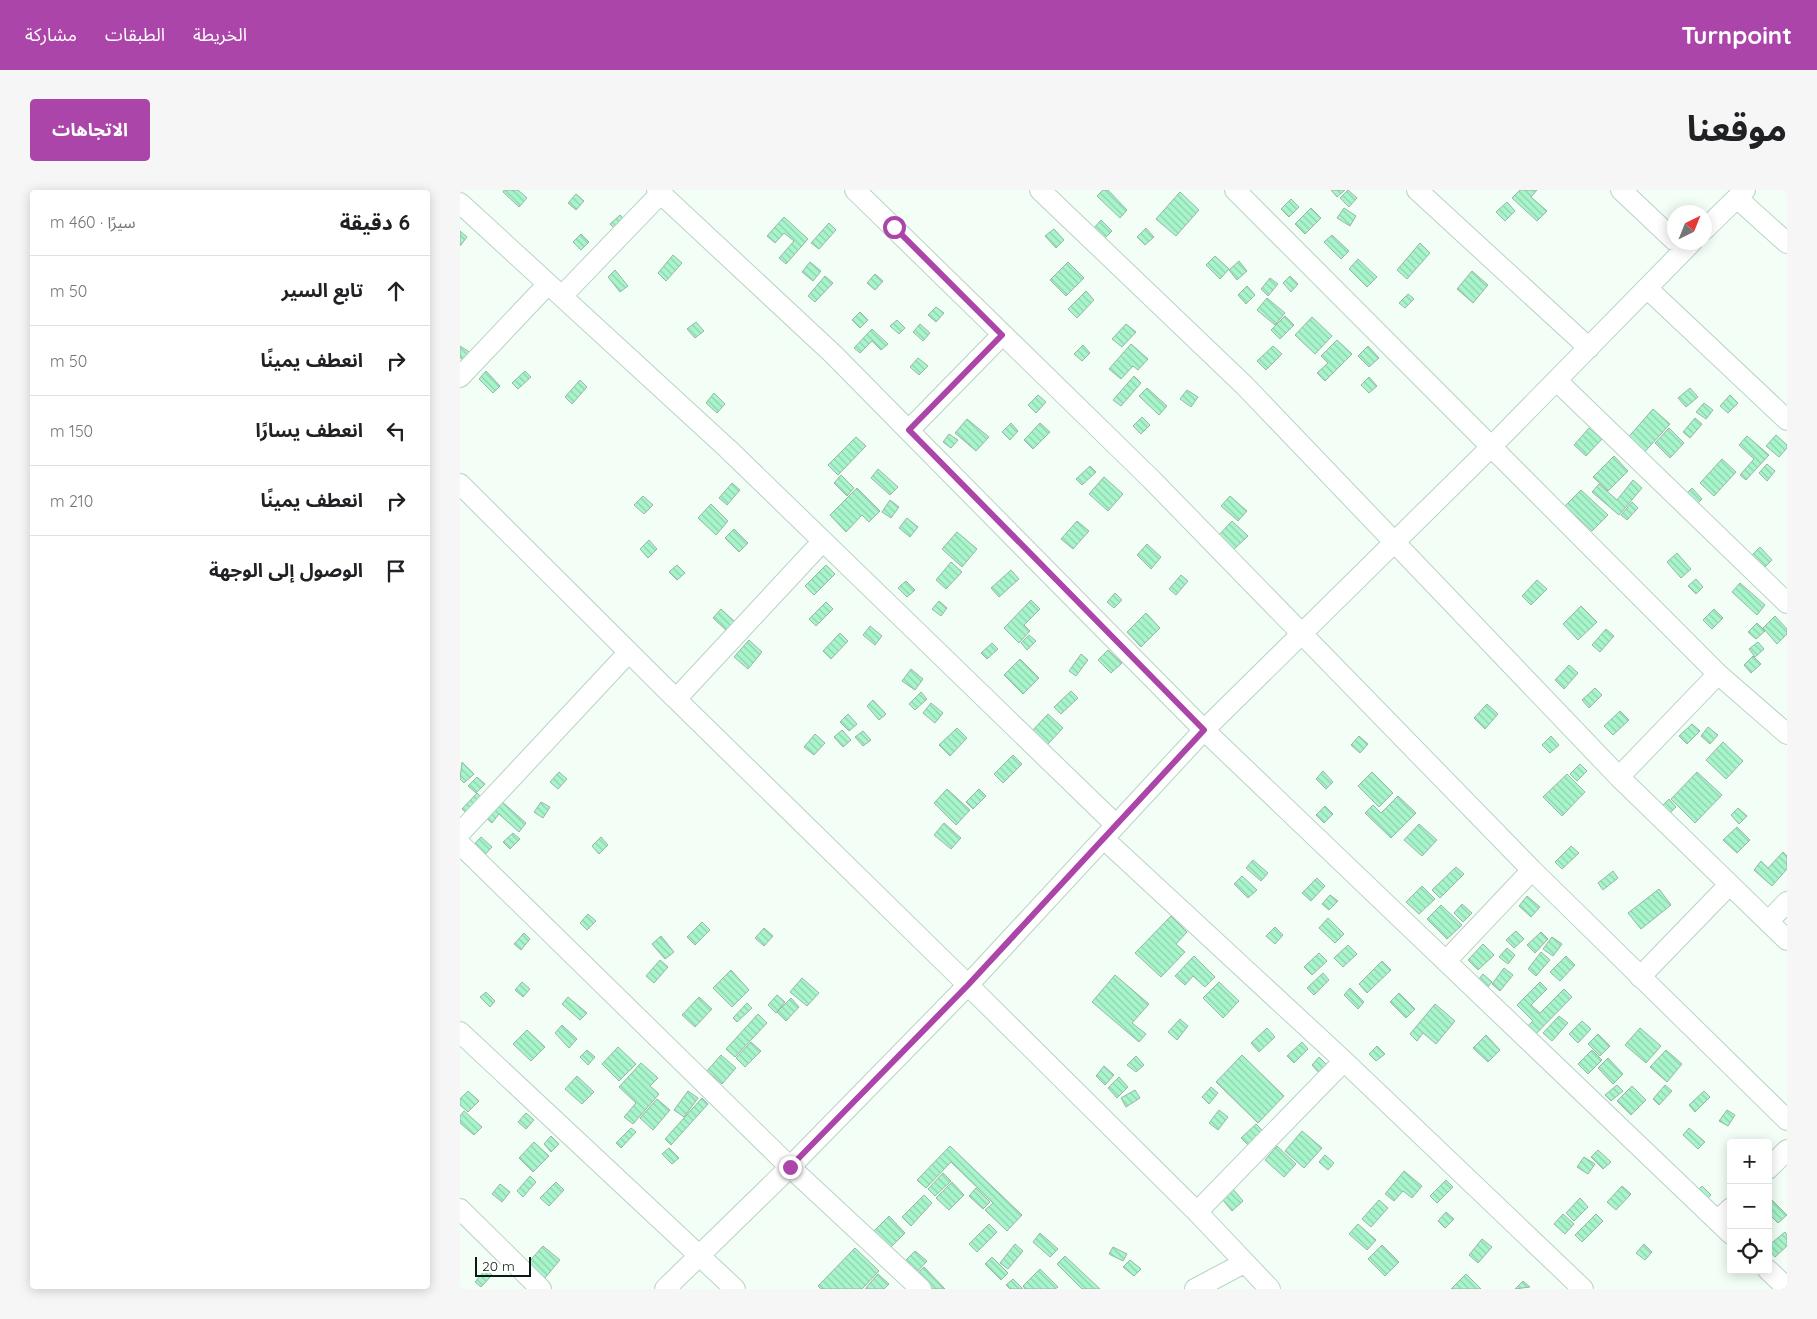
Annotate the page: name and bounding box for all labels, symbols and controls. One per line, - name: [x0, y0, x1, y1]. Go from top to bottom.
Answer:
- text: Turnpoint: [1681, 20, 1792, 50]
- text: مشاركة: [25, 23, 77, 46]
- text: الطبقات: [105, 23, 165, 46]
- text: الخريطة: [193, 23, 247, 46]
- button: الاتجاهات: [30, 99, 150, 161]
- text: موقعنا: [1687, 106, 1787, 150]
- north arrow: [1667, 205, 1712, 250]
- text: 6 دقيقة: [340, 209, 410, 235]
- text: سيرًا · 460 m: [50, 212, 136, 232]
- route start: [883, 216, 906, 239]
- icon: ahead: [382, 277, 410, 305]
- text: تابع السير: [281, 278, 363, 302]
- text: 50 m: [50, 281, 87, 301]
- icon: right: [382, 347, 410, 375]
- text: انعطف يمينًا: [261, 348, 363, 372]
- text: 50 m: [50, 351, 87, 371]
- icon: left: [382, 417, 410, 445]
- text: انعطف يسارًا: [256, 418, 363, 442]
- text: 150 m: [50, 421, 93, 441]
- icon: right: [382, 487, 410, 515]
- text: انعطف يمينًا: [261, 488, 363, 512]
- text: 210 m: [50, 491, 93, 511]
- icon: arrive: [382, 557, 410, 585]
- text: الوصول إلى الوجهة: [209, 558, 363, 582]
- map controls: [1727, 1139, 1772, 1274]
- button: +: [1727, 1139, 1772, 1184]
- route end: [779, 1156, 802, 1179]
- button: −: [1727, 1184, 1772, 1229]
- button: locate: [1727, 1229, 1772, 1274]
- scale bar: [475, 1254, 531, 1277]
- text: 20 m: [482, 1257, 515, 1275]

